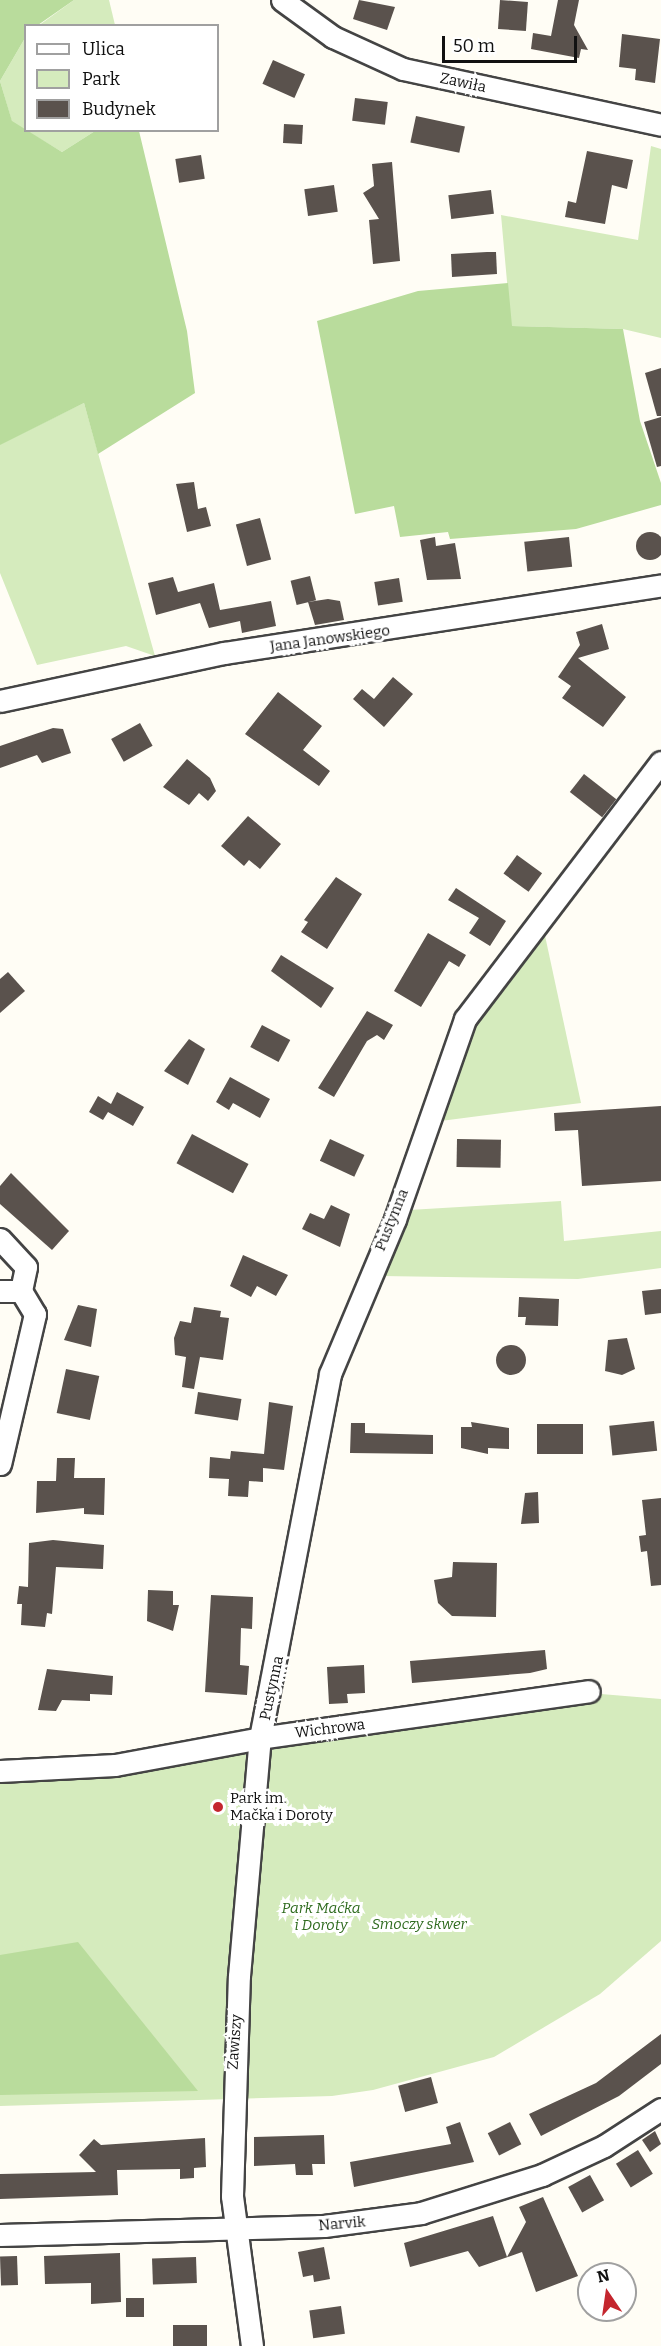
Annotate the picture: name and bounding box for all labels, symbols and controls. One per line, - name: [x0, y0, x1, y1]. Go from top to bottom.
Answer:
- legend: [24, 24, 219, 132]
- scale bar: [445, 24, 580, 62]
- text: 50 m: [453, 35, 495, 57]
- text: Ulica: [82, 38, 125, 60]
- text: Park: [82, 68, 120, 90]
- street label: Zawiła: [438, 69, 488, 97]
- text: Budynek: [82, 98, 156, 120]
- street label: Jana Janowskiego: [269, 622, 391, 656]
- street label: Pustynna: [371, 1186, 413, 1254]
- street label: Pustynna: [256, 1654, 288, 1722]
- street label: Wichrowa: [294, 1716, 366, 1742]
- place label: Park im. Mačka i Doroty: [230, 1789, 333, 1824]
- marker: Park im. Mačka i Doroty: [211, 1800, 225, 1814]
- park label: Park Maćka i Doroty: [281, 1899, 361, 1934]
- park label: Smoczy skwer: [371, 1916, 467, 1934]
- street label: Zawiszy: [224, 2014, 246, 2070]
- street label: Narvik: [318, 2213, 366, 2235]
- north arrow: [577, 2262, 637, 2322]
- text: N: [595, 2265, 611, 2287]

